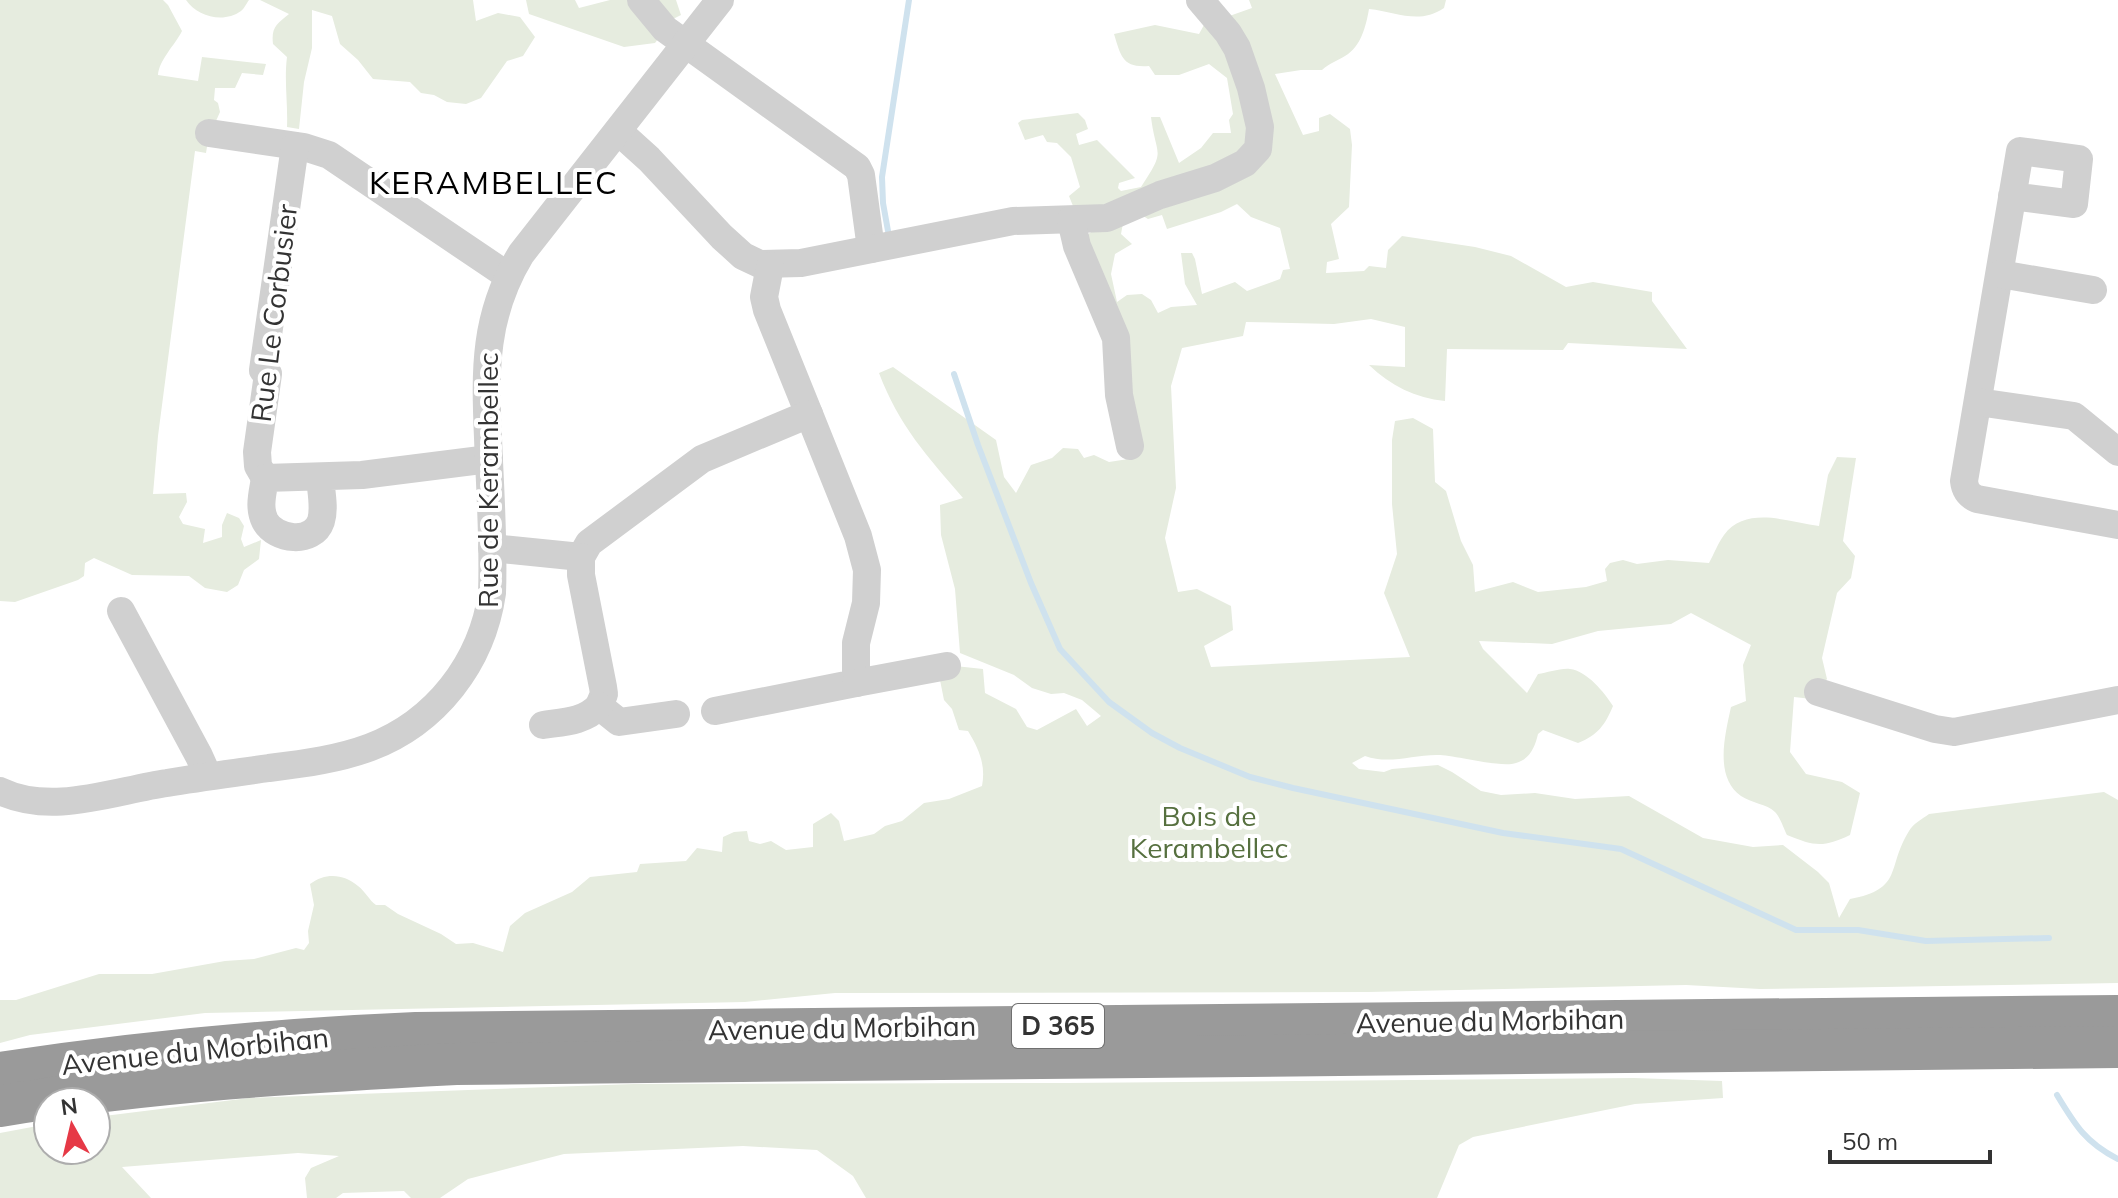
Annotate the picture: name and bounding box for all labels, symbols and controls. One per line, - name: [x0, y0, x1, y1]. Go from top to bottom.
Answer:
- district label: KERAMBELLEC: [369, 162, 619, 202]
- street label: Rue Le Corbusier: [243, 201, 304, 424]
- street label: Rue de Kerambellec: [470, 352, 505, 608]
- park label: Bois de Kerambellec: [1130, 798, 1288, 865]
- street label: Avenue du Morbihan: [1356, 1001, 1624, 1040]
- road number: D 365: [1012, 1004, 1104, 1048]
- street label: Avenue du Morbihan: [708, 1008, 976, 1047]
- street label: Avenue du Morbihan: [60, 1019, 330, 1082]
- north arrow: [32, 1086, 112, 1166]
- text: N: [59, 1091, 79, 1121]
- scale bar: [1830, 1114, 1990, 1164]
- text: 50 m: [1842, 1126, 1898, 1156]

